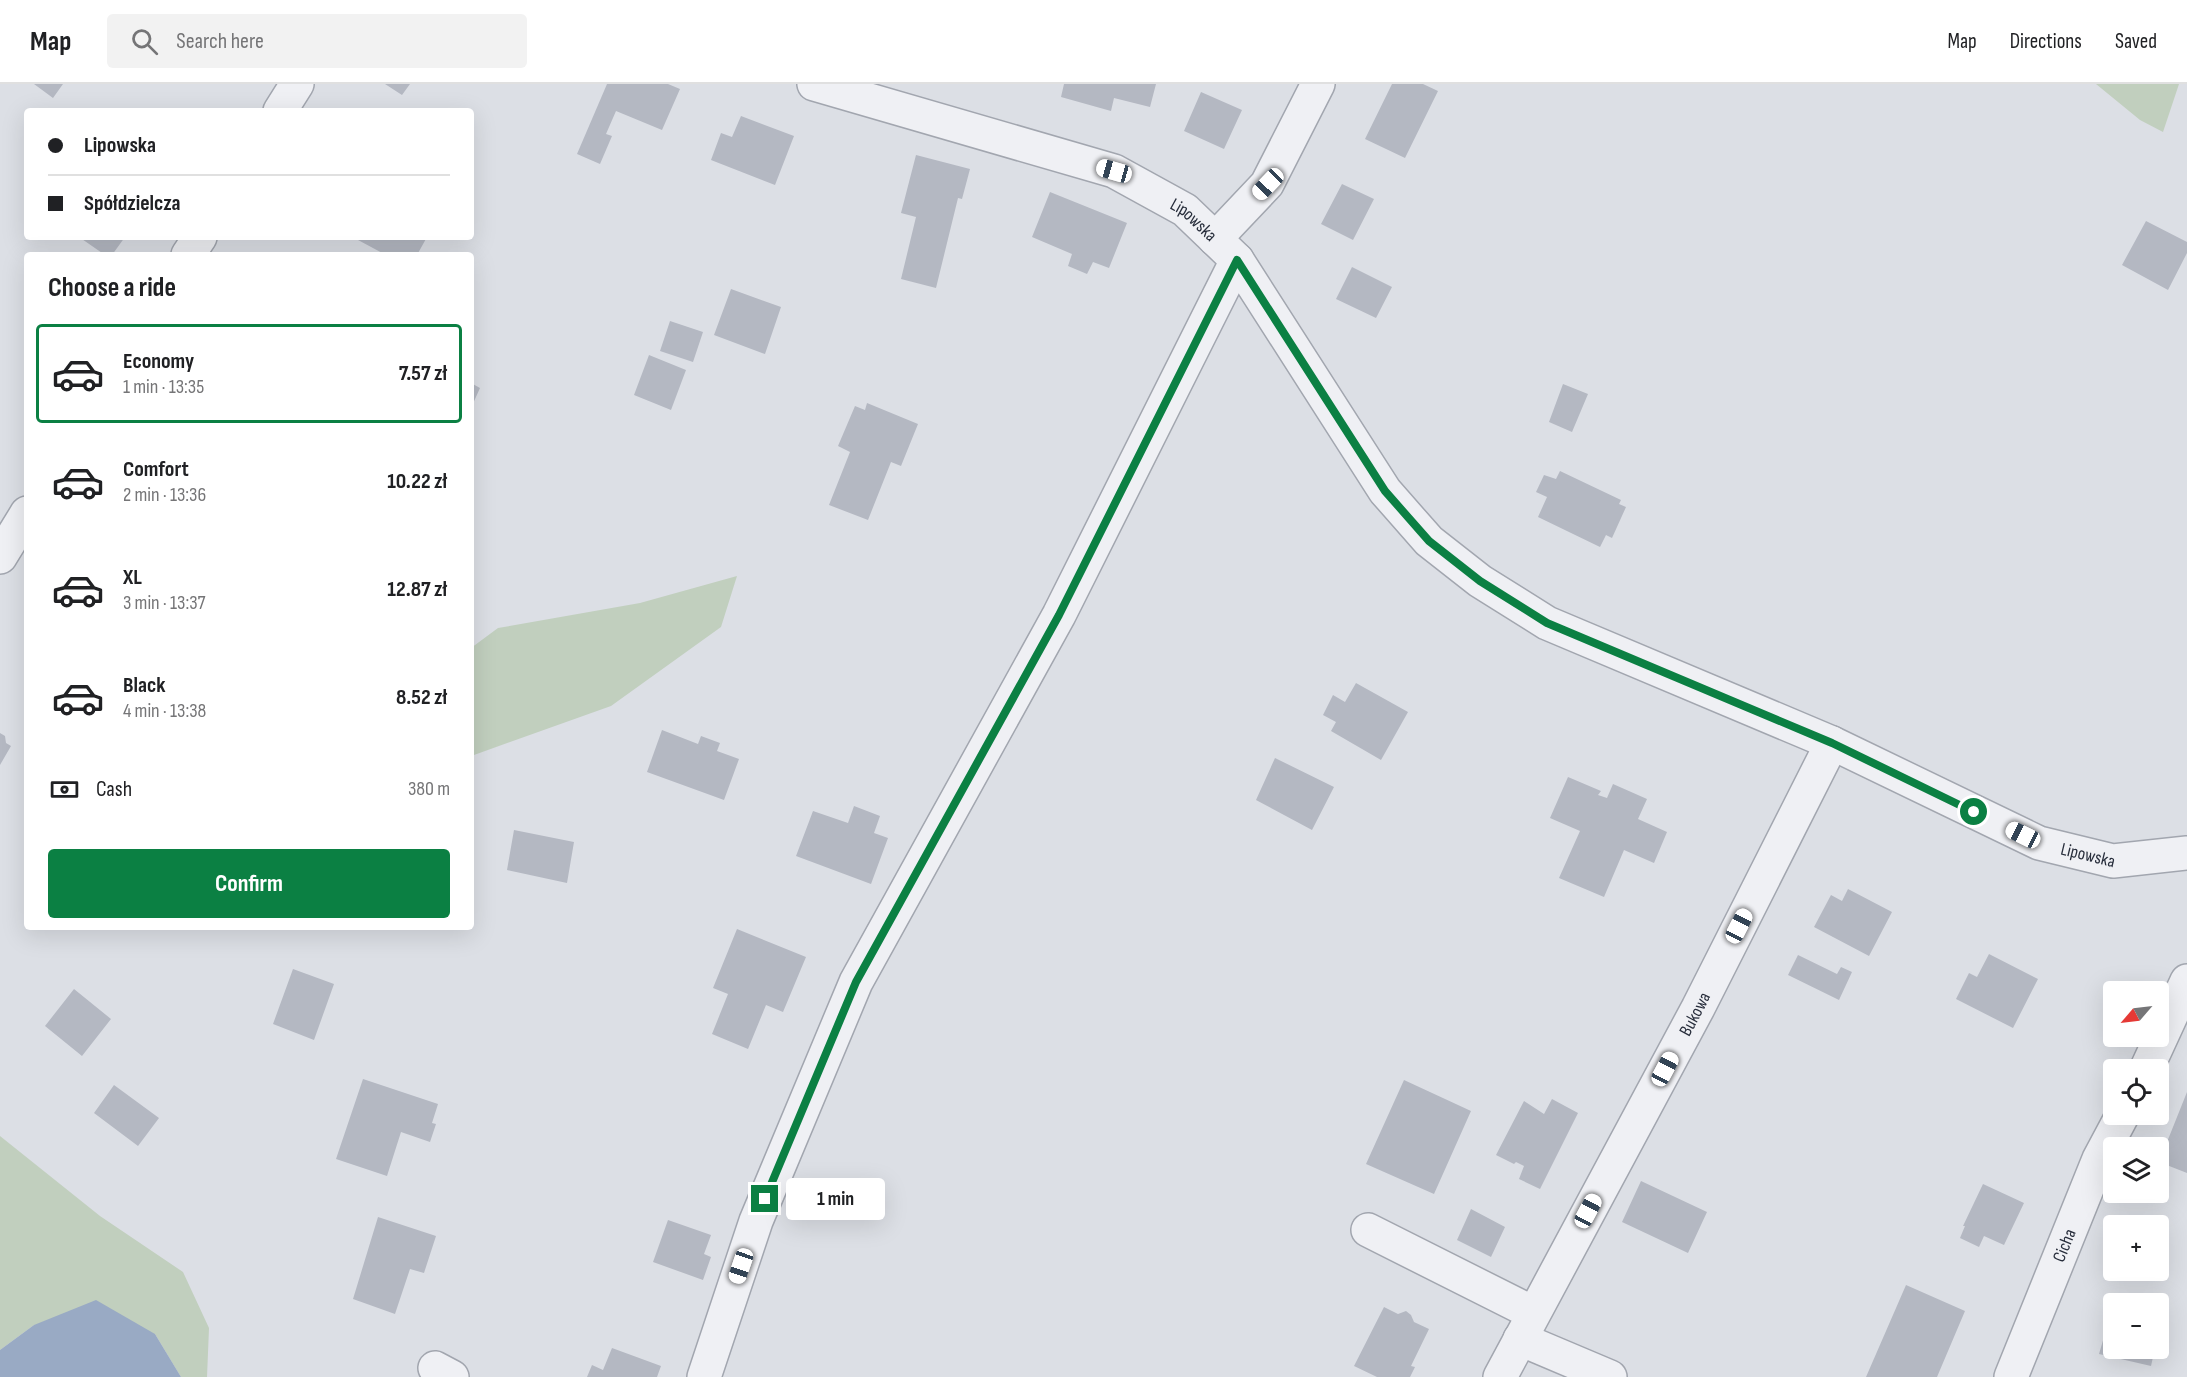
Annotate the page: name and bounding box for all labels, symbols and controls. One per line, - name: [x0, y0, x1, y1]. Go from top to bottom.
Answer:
- search box: [107, 14, 527, 68]
- text: Map: [30, 25, 71, 58]
- icon: search: [128, 25, 161, 58]
- text: Search here: [176, 28, 264, 55]
- text: Map: [1947, 29, 1977, 54]
- text: Directions: [2010, 29, 2082, 54]
- text: Saved: [2115, 29, 2157, 54]
- text: Lipowska: [84, 132, 156, 159]
- car: [1094, 157, 1134, 185]
- car: [1249, 165, 1287, 203]
- text: Spółdzielcza: [84, 190, 181, 217]
- street label: Lipowska: [1167, 194, 1221, 246]
- text: Choose a ride: [48, 272, 176, 304]
- icon: car: [51, 347, 105, 401]
- text: Economy: [123, 348, 194, 375]
- text: 7.57 zł: [399, 360, 447, 387]
- text: 1 min · 13:35: [123, 375, 204, 399]
- icon: car: [51, 455, 105, 509]
- text: Comfort: [123, 456, 189, 483]
- text: 10.22 zł: [387, 468, 447, 495]
- text: 2 min · 13:36: [123, 483, 206, 507]
- icon: car: [51, 563, 105, 617]
- text: XL: [123, 564, 142, 591]
- text: 12.87 zł: [387, 576, 447, 603]
- text: 3 min · 13:37: [123, 591, 206, 615]
- icon: car: [51, 671, 105, 725]
- text: Black: [123, 672, 165, 699]
- text: 8.52 zł: [396, 684, 447, 711]
- text: 4 min · 13:38: [123, 699, 206, 723]
- icon: cash: [48, 773, 81, 806]
- text: Cash: [96, 776, 132, 803]
- text: 380 m: [408, 777, 450, 801]
- route start: [1960, 798, 1987, 825]
- car: [2003, 819, 2043, 851]
- street label: Lipowska: [2059, 839, 2117, 872]
- button: Confirm: [48, 849, 450, 918]
- car: [1723, 906, 1755, 946]
- north arrow: [2103, 981, 2169, 1047]
- map controls: [2103, 981, 2169, 1359]
- street label: Bukowa: [1675, 989, 1715, 1040]
- car: [1649, 1049, 1681, 1089]
- button: locate: [2103, 1059, 2169, 1125]
- button: layers: [2103, 1137, 2169, 1203]
- callout: 1 min: [786, 1178, 885, 1220]
- route end: [751, 1185, 778, 1212]
- text: 1 min: [817, 1187, 854, 1211]
- car: [1572, 1191, 1604, 1231]
- button: +: [2103, 1215, 2169, 1281]
- street label: Cicha: [2049, 1226, 2081, 1265]
- car: [727, 1246, 755, 1286]
- button: −: [2103, 1293, 2169, 1359]

